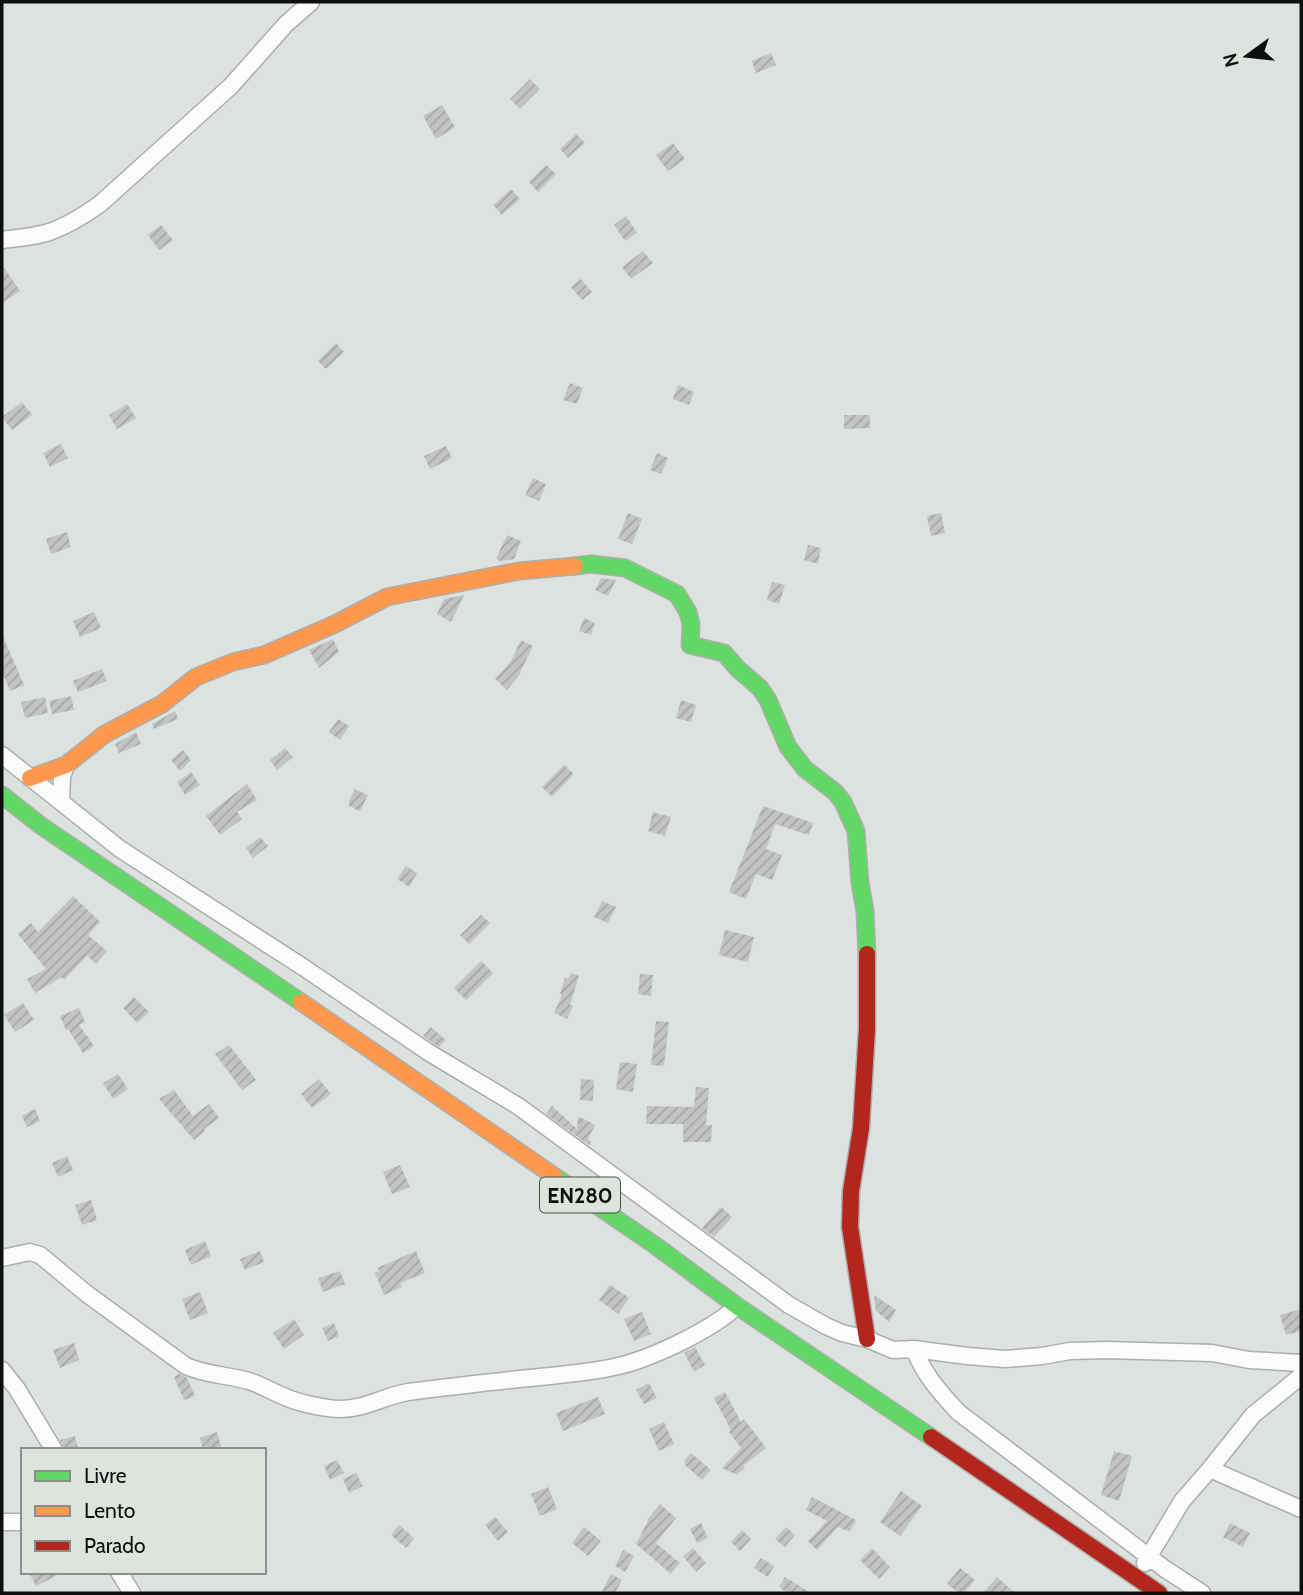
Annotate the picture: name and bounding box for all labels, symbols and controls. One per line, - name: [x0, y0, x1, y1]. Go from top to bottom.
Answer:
- north arrow: [1212, 21, 1282, 91]
- text: N: [1218, 51, 1244, 70]
- road number: EN280: [540, 1178, 620, 1212]
- legend: [21, 1448, 266, 1574]
- text: Livre: [84, 1463, 127, 1488]
- text: Lento: [84, 1498, 135, 1523]
- text: Parado: [84, 1533, 146, 1558]

